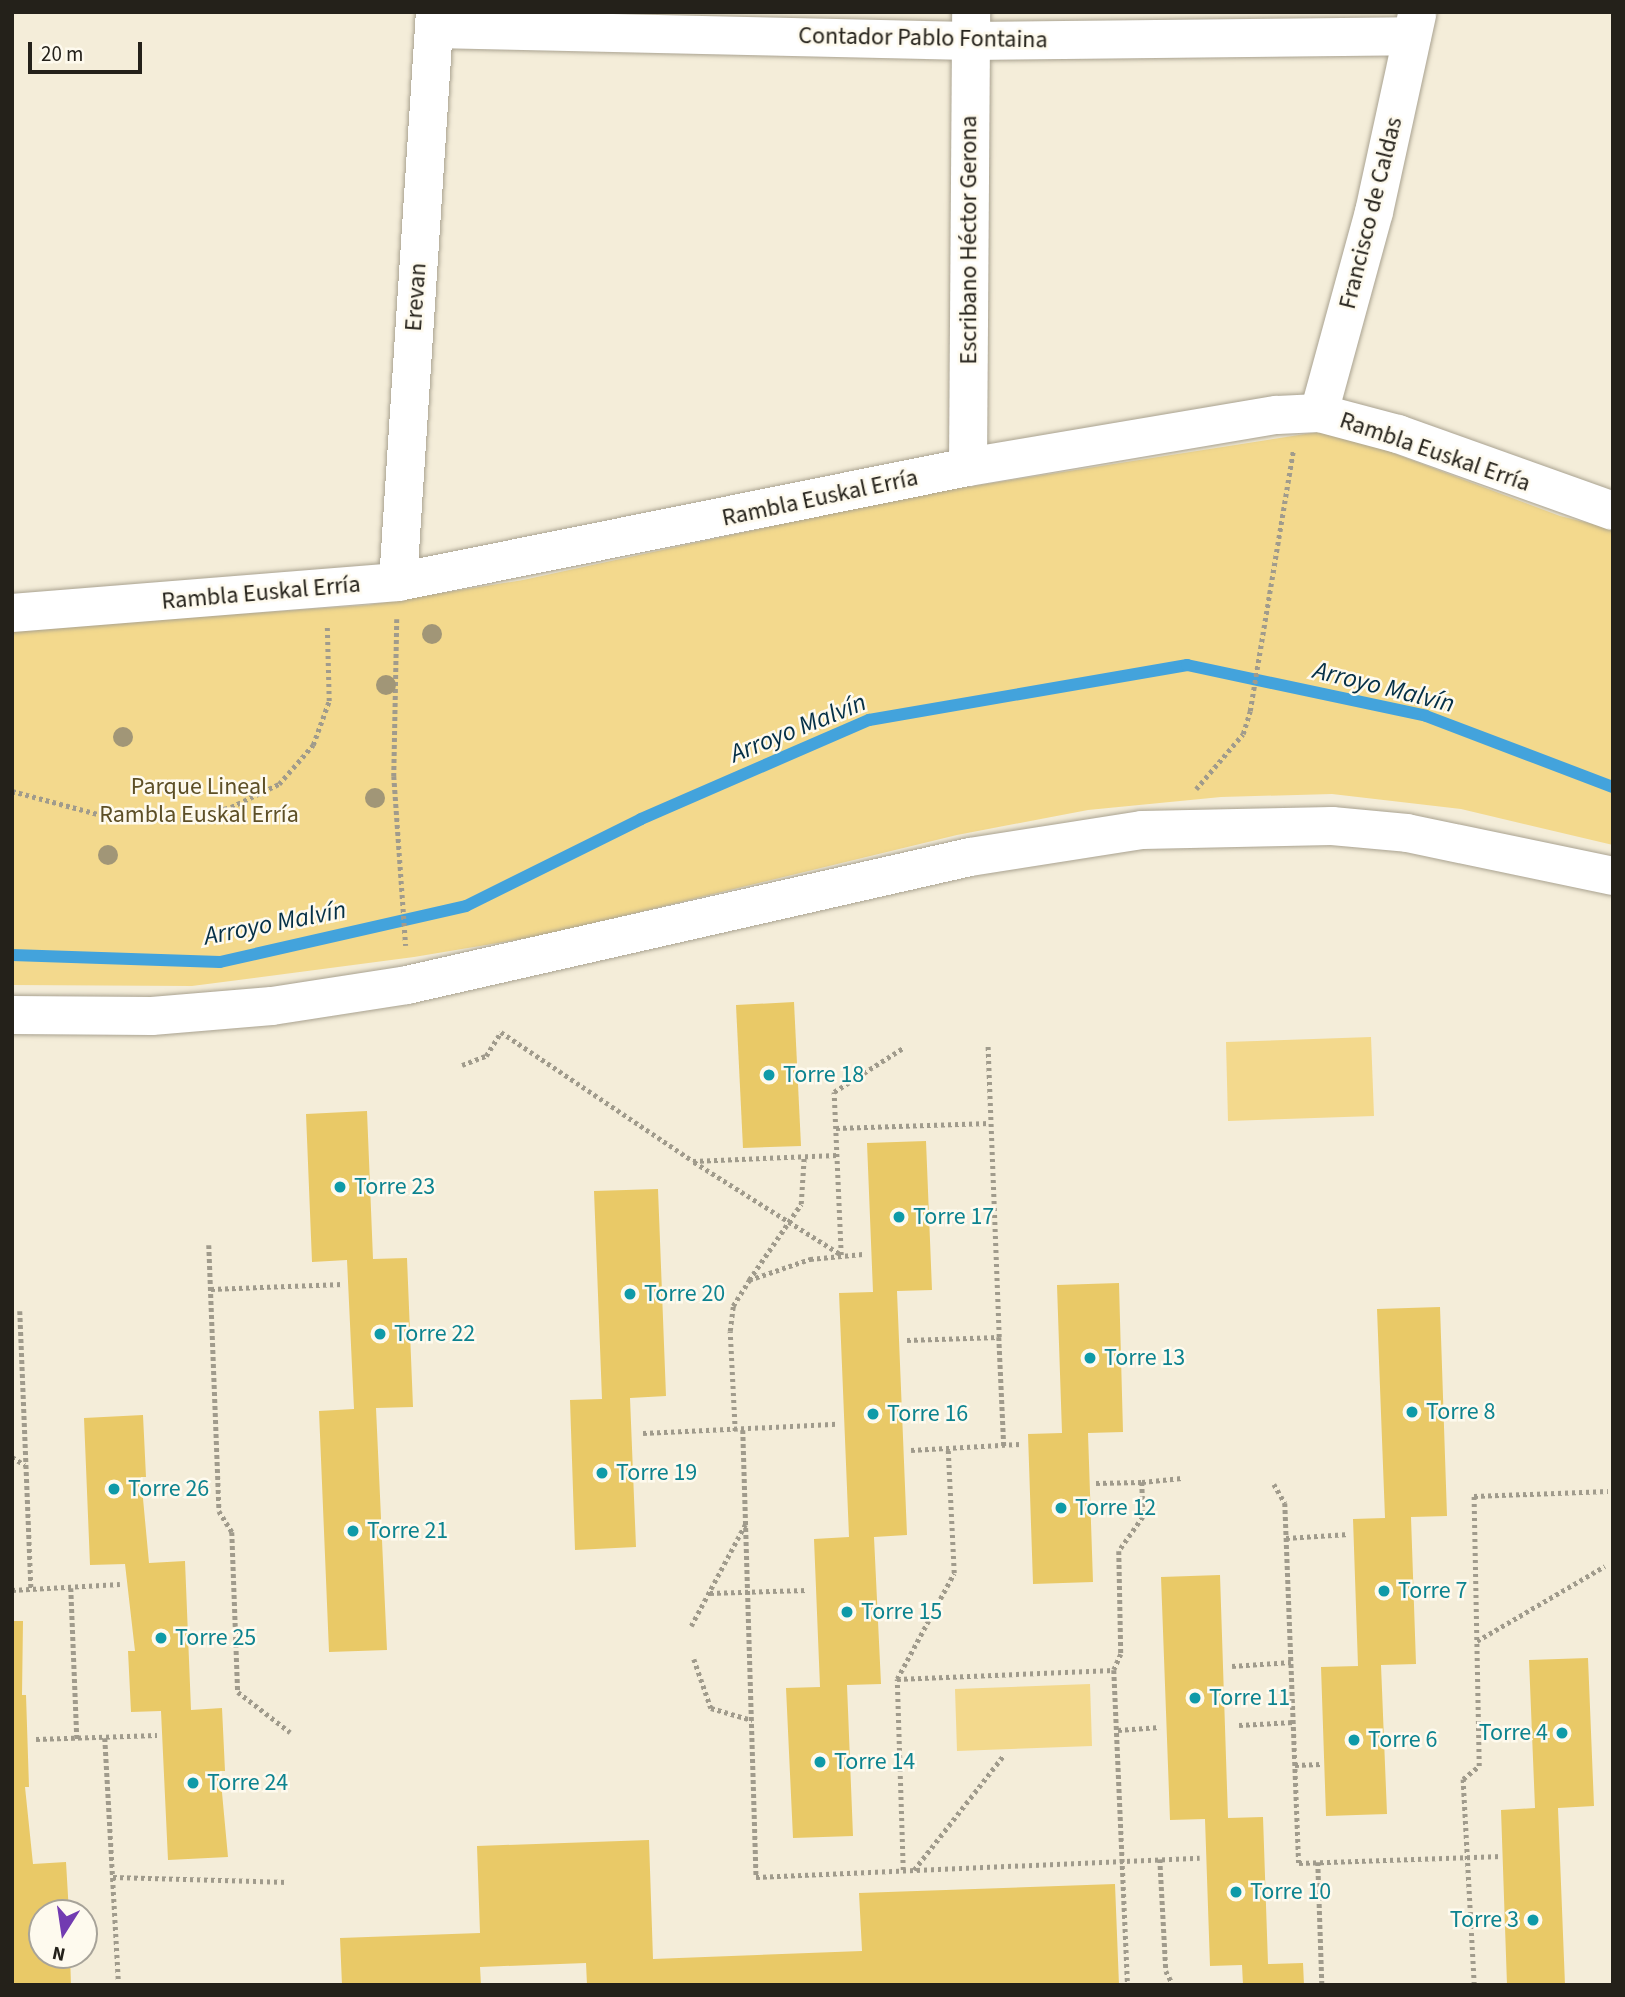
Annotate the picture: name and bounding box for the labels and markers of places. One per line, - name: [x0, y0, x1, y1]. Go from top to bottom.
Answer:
- place label: Torre 18: [783, 1061, 864, 1089]
- marker: Torre 18: [761, 1067, 777, 1083]
- place label: Torre 23: [354, 1173, 435, 1201]
- marker: Torre 23: [332, 1179, 348, 1195]
- place label: Torre 17: [913, 1203, 994, 1231]
- marker: Torre 17: [891, 1209, 907, 1225]
- place label: Torre 20: [644, 1280, 725, 1308]
- marker: Torre 20: [622, 1286, 638, 1302]
- place label: Torre 22: [394, 1320, 475, 1348]
- marker: Torre 22: [372, 1326, 388, 1342]
- place label: Torre 13: [1104, 1344, 1185, 1372]
- marker: Torre 13: [1082, 1350, 1098, 1366]
- place label: Torre 8: [1426, 1398, 1495, 1426]
- place label: Torre 16: [887, 1400, 968, 1428]
- marker: Torre 8: [1404, 1404, 1420, 1420]
- marker: Torre 16: [865, 1406, 881, 1422]
- place label: Torre 19: [616, 1459, 697, 1487]
- marker: Torre 19: [594, 1465, 610, 1481]
- place label: Torre 26: [128, 1475, 209, 1503]
- marker: Torre 26: [106, 1481, 122, 1497]
- place label: Torre 12: [1075, 1494, 1156, 1522]
- marker: Torre 12: [1053, 1500, 1069, 1516]
- place label: Torre 21: [367, 1517, 448, 1545]
- marker: Torre 21: [345, 1523, 361, 1539]
- place label: Torre 7: [1398, 1577, 1467, 1605]
- marker: Torre 7: [1376, 1583, 1392, 1599]
- place label: Torre 15: [861, 1598, 942, 1626]
- marker: Torre 15: [839, 1604, 855, 1620]
- place label: Torre 25: [175, 1624, 256, 1652]
- marker: Torre 25: [153, 1630, 169, 1646]
- place label: Torre 11: [1209, 1684, 1290, 1712]
- marker: Torre 11: [1187, 1690, 1203, 1706]
- place label: Torre 4: [1479, 1719, 1548, 1747]
- marker: Torre 4: [1554, 1725, 1570, 1741]
- place label: Torre 6: [1368, 1726, 1437, 1754]
- marker: Torre 6: [1346, 1732, 1362, 1748]
- place label: Torre 14: [834, 1748, 915, 1776]
- marker: Torre 14: [812, 1754, 828, 1770]
- place label: Torre 24: [207, 1769, 288, 1797]
- marker: Torre 24: [185, 1775, 201, 1791]
- place label: Torre 10: [1250, 1878, 1331, 1906]
- marker: Torre 10: [1228, 1884, 1244, 1900]
- place label: Torre 3: [1450, 1906, 1519, 1934]
- marker: Torre 3: [1525, 1912, 1541, 1928]

